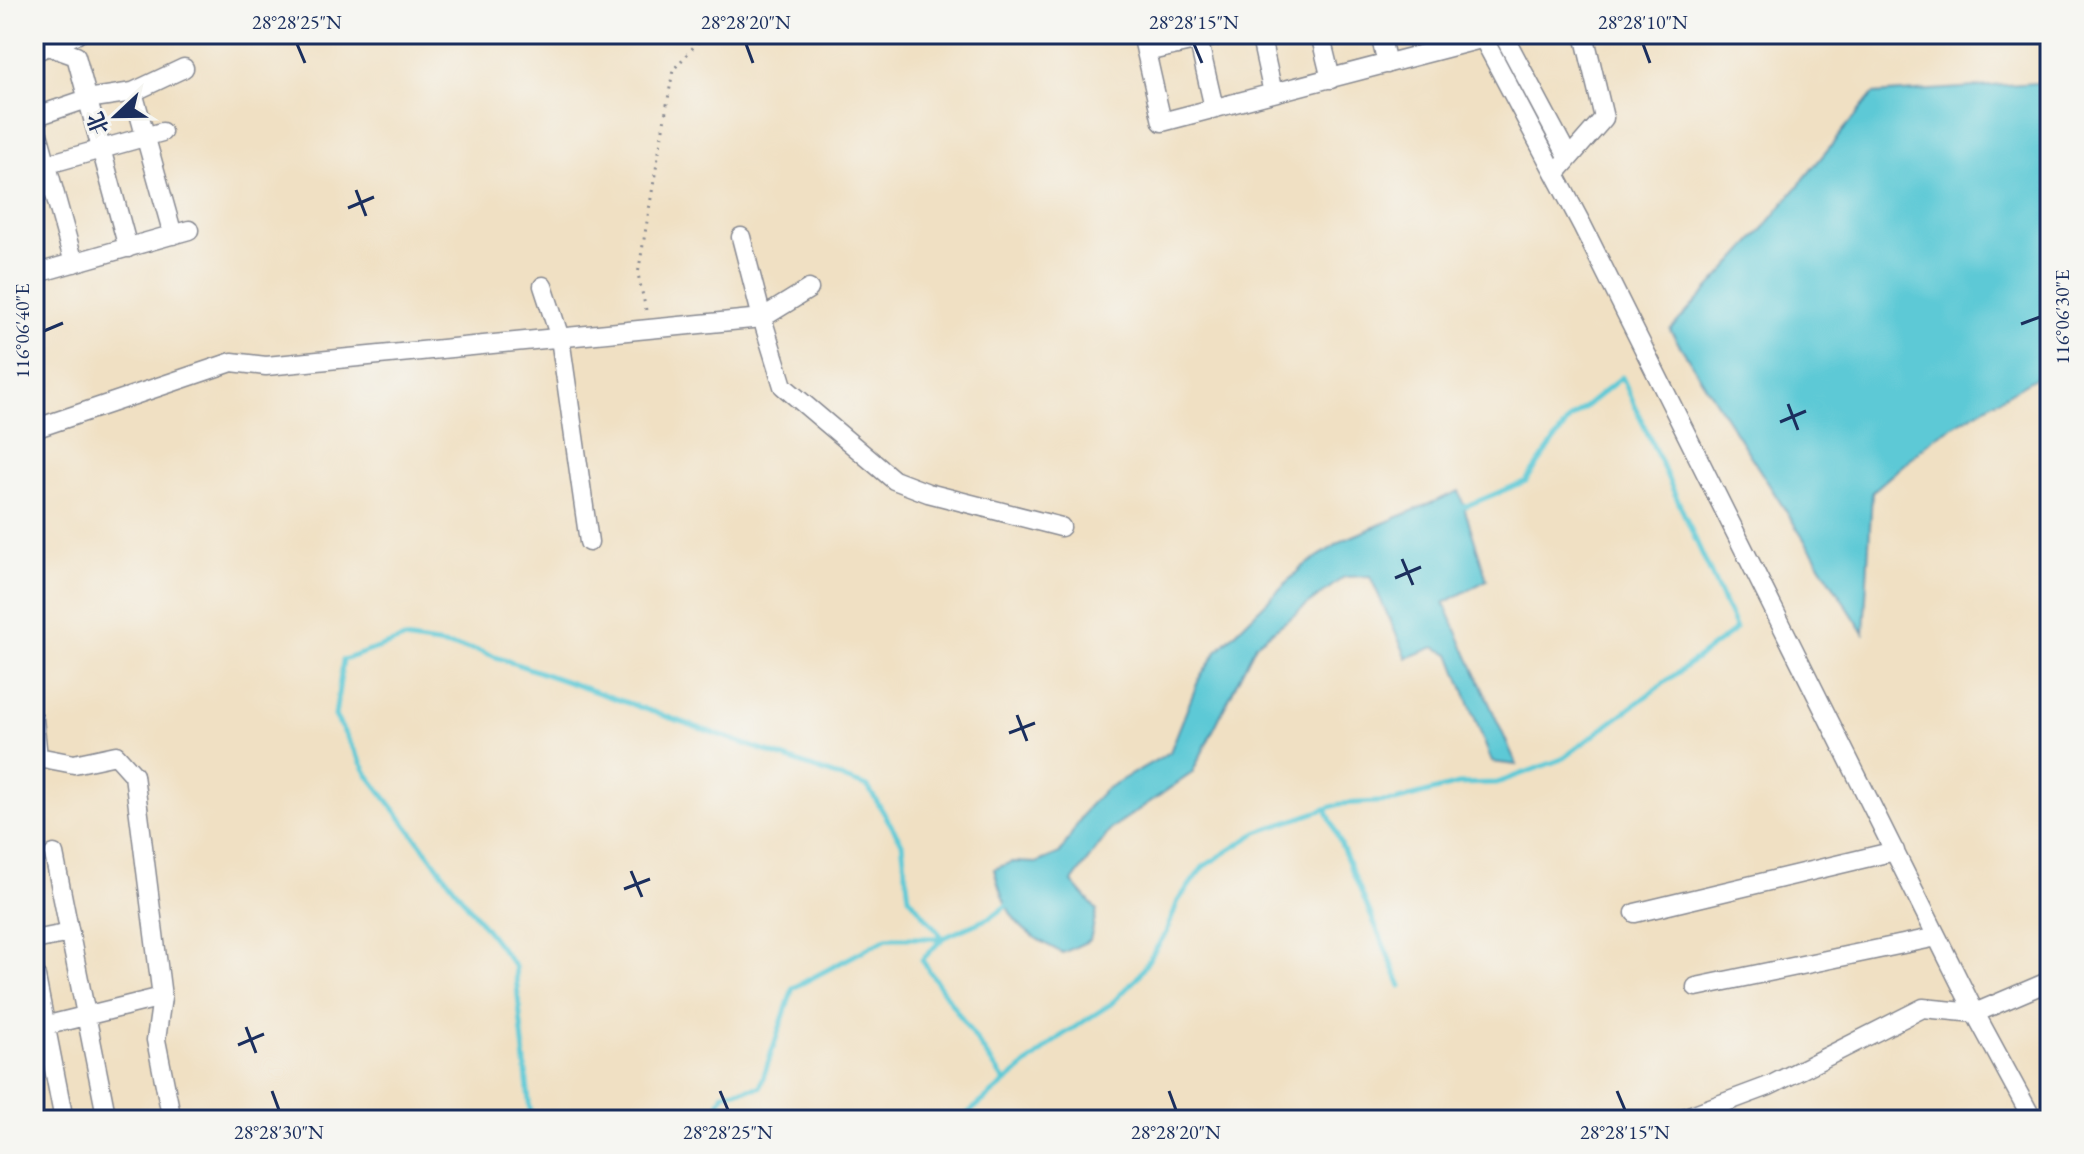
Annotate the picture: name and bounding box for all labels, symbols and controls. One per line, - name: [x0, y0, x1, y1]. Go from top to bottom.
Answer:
- text: 28°28'25"N: [252, 9, 342, 35]
- text: 28°28'20"N: [701, 9, 791, 35]
- text: 28°28'15"N: [1149, 9, 1239, 35]
- text: 28°28'10"N: [1598, 9, 1688, 35]
- north arrow: [76, 76, 156, 156]
- text: 北: [80, 108, 115, 139]
- text: 116°06'30"E: [2049, 270, 2075, 364]
- text: 116°06'40"E: [9, 284, 35, 378]
- text: 28°28'30"N: [234, 1119, 324, 1145]
- text: 28°28'25"N: [683, 1119, 773, 1145]
- text: 28°28'20"N: [1131, 1119, 1221, 1145]
- text: 28°28'15"N: [1580, 1119, 1670, 1145]

